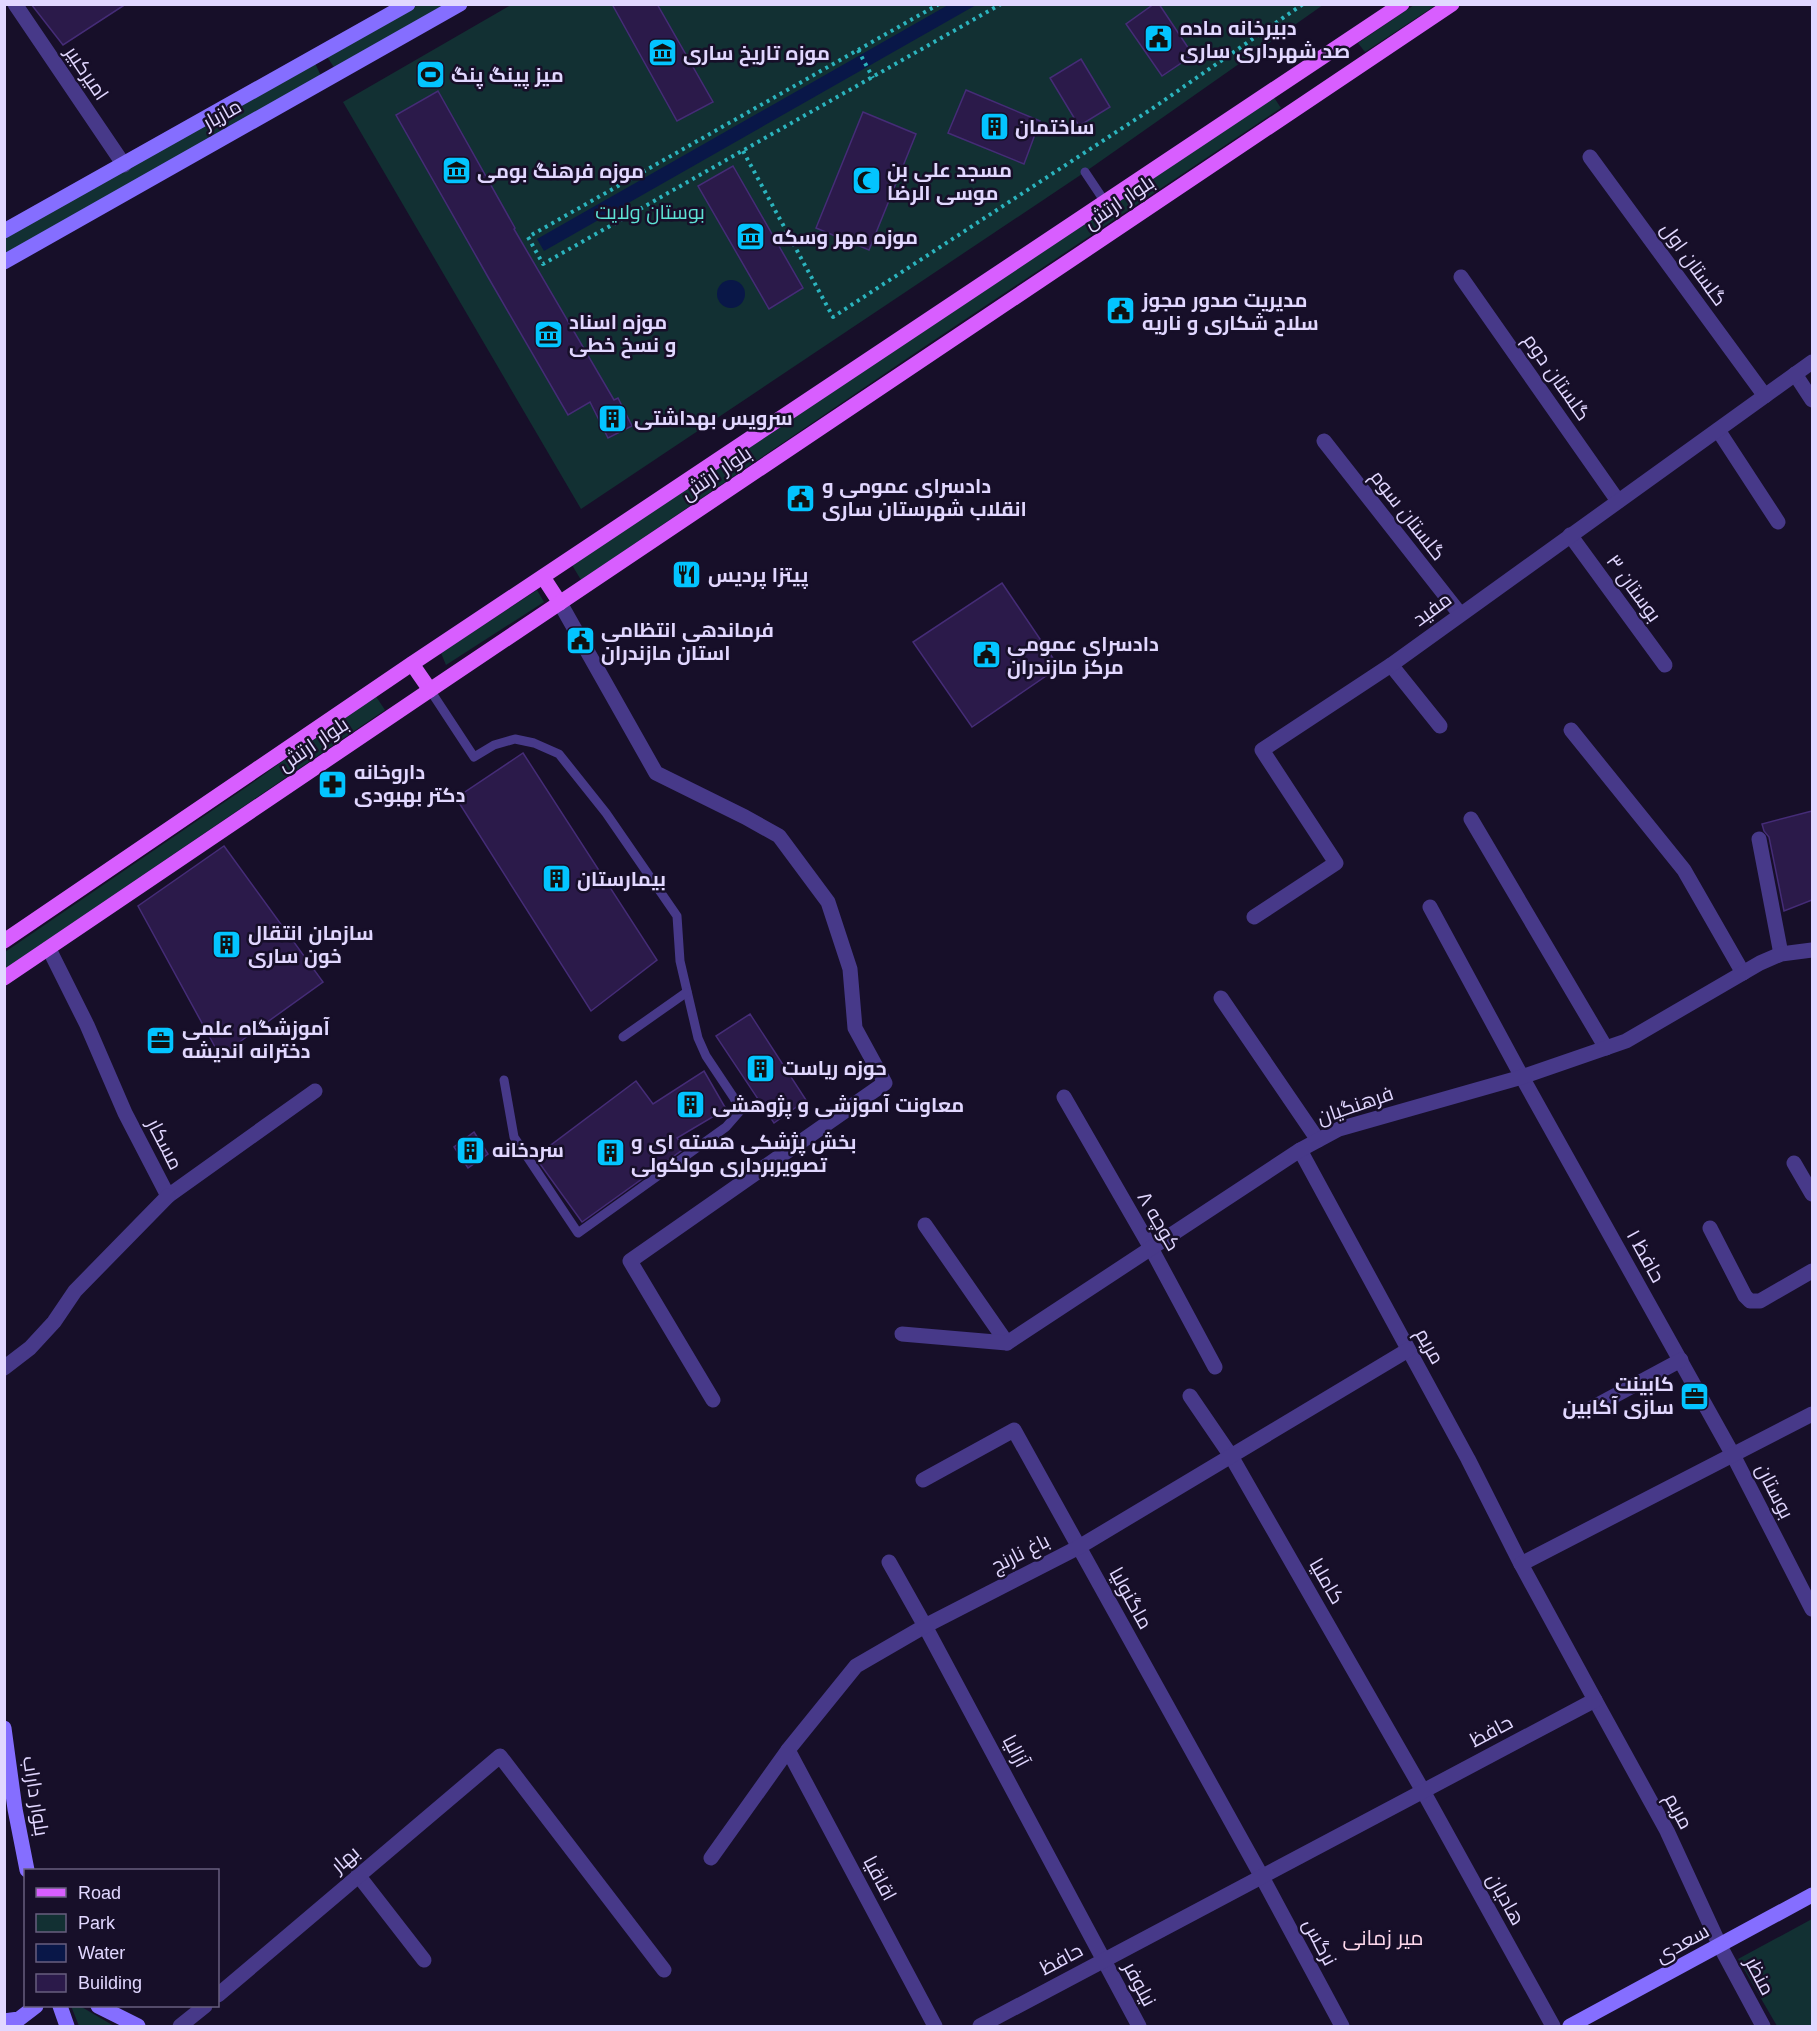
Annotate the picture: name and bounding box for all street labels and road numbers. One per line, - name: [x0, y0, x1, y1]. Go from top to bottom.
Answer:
- street label: امیرکبیر: [60, 41, 113, 105]
- street label: مازیار: [198, 95, 246, 135]
- street label: بلوار ارتش: [1080, 170, 1160, 235]
- street label: گلستان اول: [1655, 218, 1731, 311]
- street label: گلستان دوم: [1517, 329, 1595, 426]
- street label: بلوار ارتش: [677, 441, 757, 506]
- street label: گلستان سوم: [1364, 466, 1450, 566]
- street label: بوستان ۳: [1601, 550, 1666, 627]
- street label: مفید: [1408, 588, 1456, 630]
- street label: بلوار ارتش: [274, 712, 354, 777]
- street label: فرهنگیان: [1314, 1082, 1397, 1130]
- street label: مسکار: [142, 1114, 187, 1174]
- street label: کوچه ۸: [1132, 1187, 1185, 1256]
- street label: حافظ ۱: [1623, 1226, 1669, 1286]
- street label: مریم: [1409, 1324, 1449, 1369]
- street label: بوستان: [1750, 1460, 1798, 1523]
- street label: باغ نارنج: [987, 1529, 1054, 1580]
- street label: کاملیا: [1305, 1554, 1349, 1608]
- street label: ماگنولیا: [1104, 1563, 1157, 1633]
- street label: حافظ: [1466, 1711, 1516, 1751]
- street label: آزالیا: [998, 1731, 1034, 1772]
- street label: بلوار داراب: [18, 1754, 53, 1838]
- street label: مریم: [1658, 1789, 1697, 1834]
- street label: بهار: [326, 1841, 365, 1879]
- street label: اقاقیا: [859, 1852, 901, 1904]
- street label: هادیان: [1481, 1869, 1529, 1930]
- street label: نرگس: [1297, 1915, 1341, 1970]
- street label: سعدی: [1651, 1919, 1714, 1968]
- street label: حافظ: [1036, 1939, 1086, 1979]
- street label: منظر: [1740, 1952, 1779, 1999]
- street label: نیلوفر: [1118, 1957, 1161, 2010]

